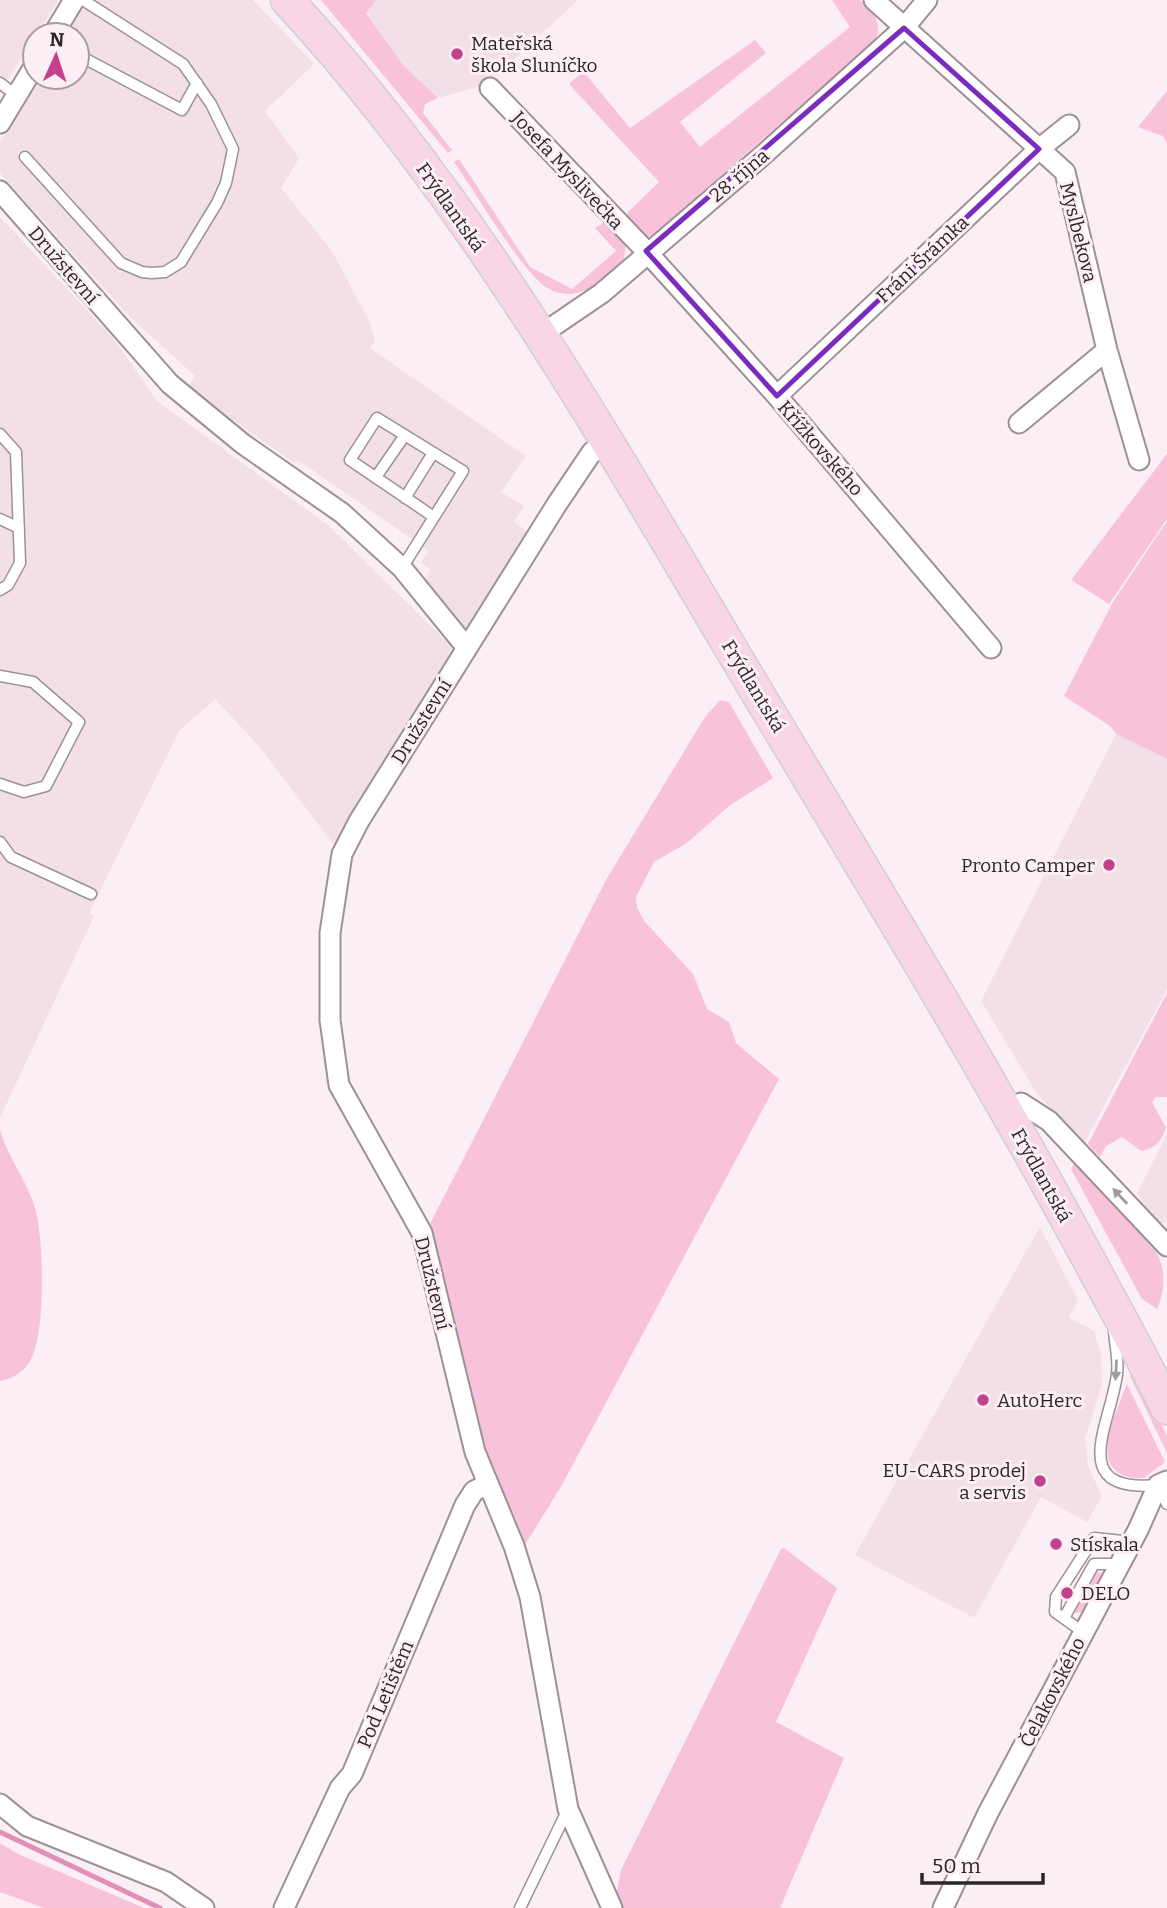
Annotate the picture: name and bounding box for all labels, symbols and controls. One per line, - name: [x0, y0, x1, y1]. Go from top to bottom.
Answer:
- north arrow: [21, 21, 91, 91]
- text: N: [49, 28, 65, 51]
- place label: Mateřská škola Sluníčko: [471, 32, 598, 77]
- marker: Mateřská škola Sluníčko: [449, 46, 465, 62]
- street label: Josefa Myslivečka: [506, 106, 629, 235]
- street label: 28. října: [705, 144, 774, 207]
- street label: Frýdlantská: [411, 158, 490, 257]
- street label: Myslbekova: [1055, 180, 1102, 285]
- street label: Fráni Šrámka: [871, 210, 974, 308]
- street label: Družstevní: [24, 222, 104, 309]
- street label: Křížkovského: [773, 396, 868, 501]
- street label: Frýdlantská: [717, 636, 791, 737]
- street label: Družstevní: [386, 674, 457, 768]
- place label: Pronto Camper: [961, 854, 1096, 877]
- marker: Pronto Camper: [1101, 857, 1117, 873]
- street label: Frýdlantská: [1006, 1124, 1077, 1227]
- one-way arrow: [1113, 1188, 1129, 1205]
- street label: Družstevní: [410, 1234, 455, 1333]
- one-way arrow: [1110, 1359, 1121, 1381]
- place label: AutoHerc: [997, 1389, 1082, 1412]
- marker: AutoHerc: [975, 1392, 991, 1408]
- place label: EU-CARS prodej a servis: [882, 1459, 1026, 1504]
- marker: EU-CARS prodej a servis: [1032, 1473, 1048, 1489]
- place label: Stískala: [1070, 1533, 1140, 1556]
- marker: Stískala: [1048, 1536, 1064, 1552]
- place label: DELO: [1081, 1582, 1130, 1605]
- marker: DELO: [1059, 1585, 1075, 1601]
- street label: Čelakovského: [1015, 1633, 1090, 1751]
- street label: Pod Letištěm: [352, 1637, 418, 1751]
- scale bar: [922, 1842, 1043, 1886]
- text: 50 m: [932, 1853, 981, 1879]

